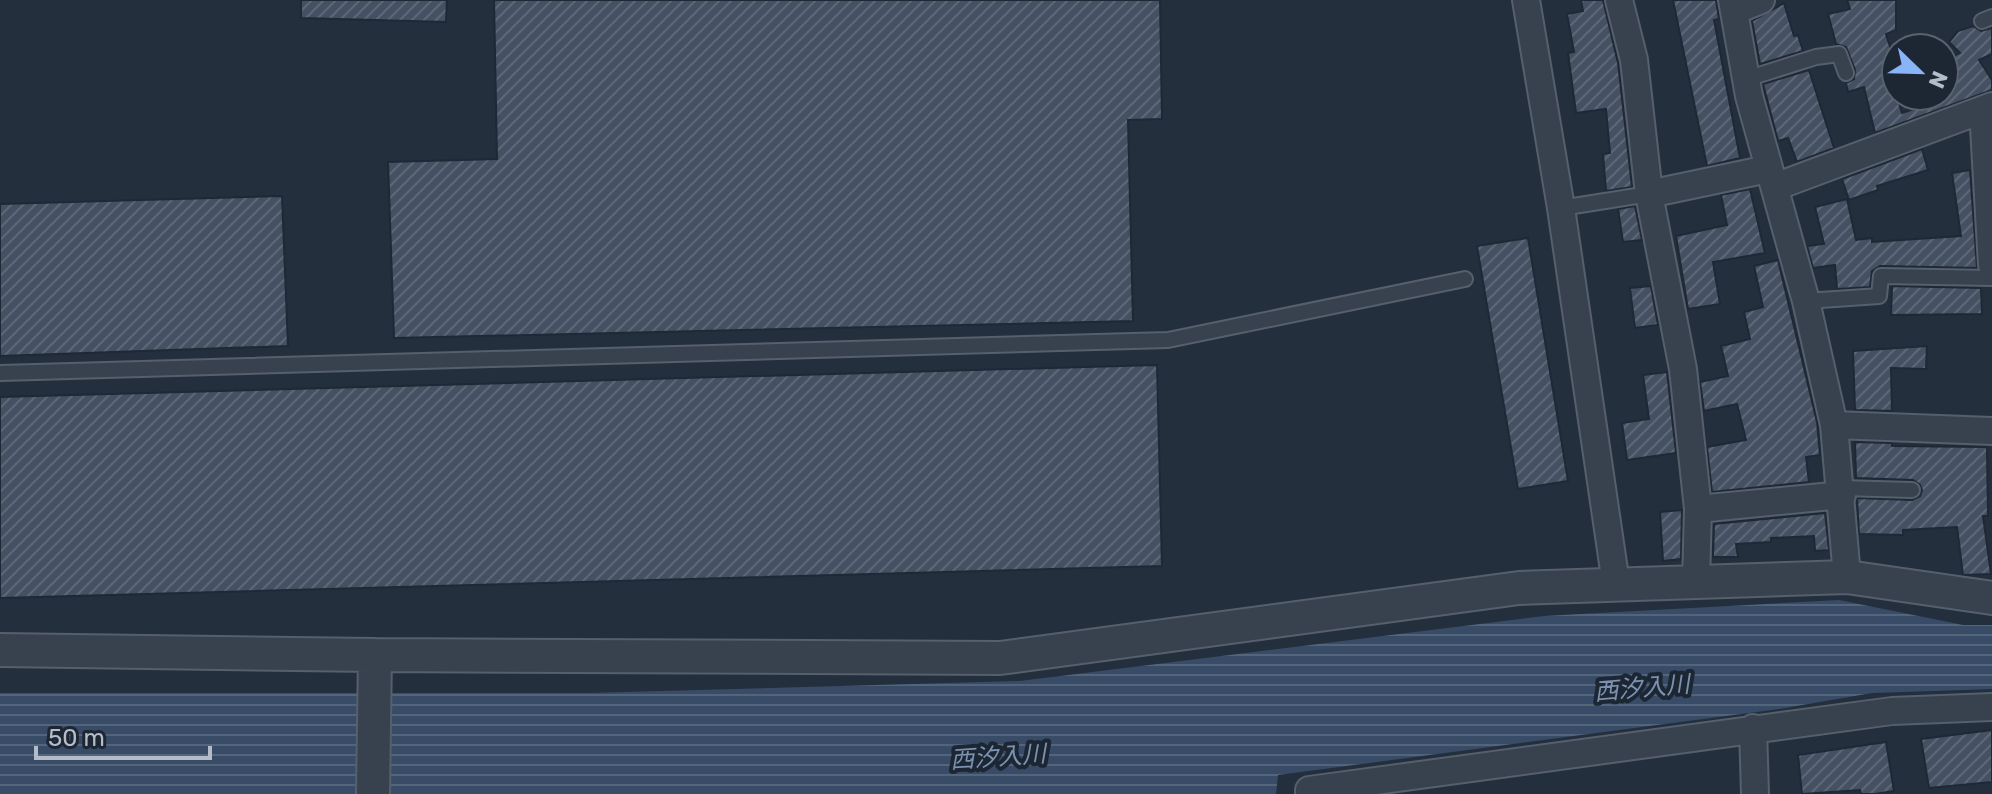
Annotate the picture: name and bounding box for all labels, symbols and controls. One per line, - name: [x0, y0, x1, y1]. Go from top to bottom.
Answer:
- north arrow: [1880, 32, 1960, 112]
- text: N: [1922, 67, 1953, 92]
- water label: 西汐入川: [1593, 670, 1694, 706]
- scale bar: [36, 710, 210, 760]
- text: 50 m: [48, 724, 105, 752]
- water label: 西汐入川: [949, 739, 1050, 774]

